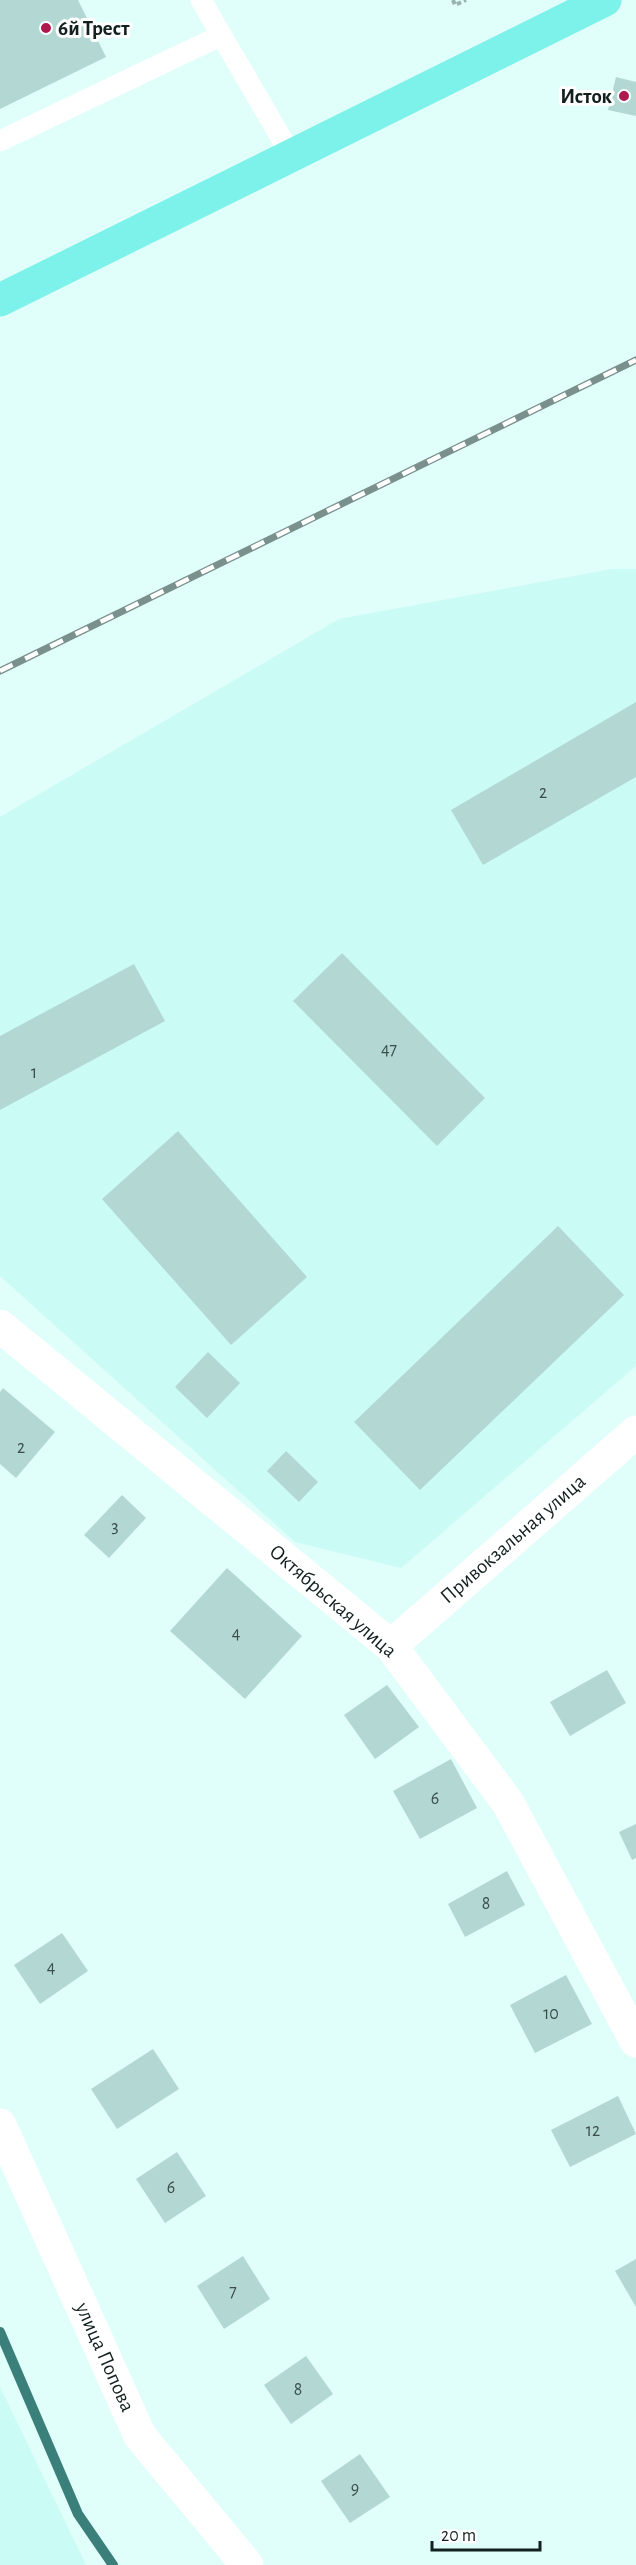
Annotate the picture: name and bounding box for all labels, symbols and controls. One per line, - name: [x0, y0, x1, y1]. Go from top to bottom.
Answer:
- place label: 6й Трест: [58, 18, 130, 39]
- marker: 6й Трест: [39, 21, 53, 35]
- place label: Исток: [560, 86, 613, 107]
- marker: Исток: [617, 89, 631, 103]
- house number: 2: [539, 784, 547, 802]
- house number: 47: [381, 1041, 397, 1059]
- house number: 1: [31, 1064, 37, 1082]
- house number: 2: [17, 1439, 25, 1457]
- street label: Привокзальная улица: [436, 1470, 590, 1608]
- house number: 3: [111, 1518, 119, 1536]
- street label: Октябрьская улица: [265, 1540, 401, 1662]
- house number: 4: [232, 1625, 241, 1643]
- house number: 6: [431, 1790, 439, 1808]
- house number: 8: [482, 1895, 490, 1913]
- house number: 4: [47, 1959, 56, 1977]
- house number: 10: [543, 2005, 559, 2023]
- house number: 12: [586, 2122, 600, 2140]
- house number: 6: [167, 2179, 175, 2197]
- house number: 7: [229, 2283, 237, 2301]
- street label: улица Попова: [71, 2298, 139, 2415]
- house number: 8: [294, 2381, 302, 2399]
- house number: 9: [351, 2480, 359, 2498]
- scale bar: [432, 2514, 540, 2552]
- text: 20 m: [441, 2527, 476, 2545]

